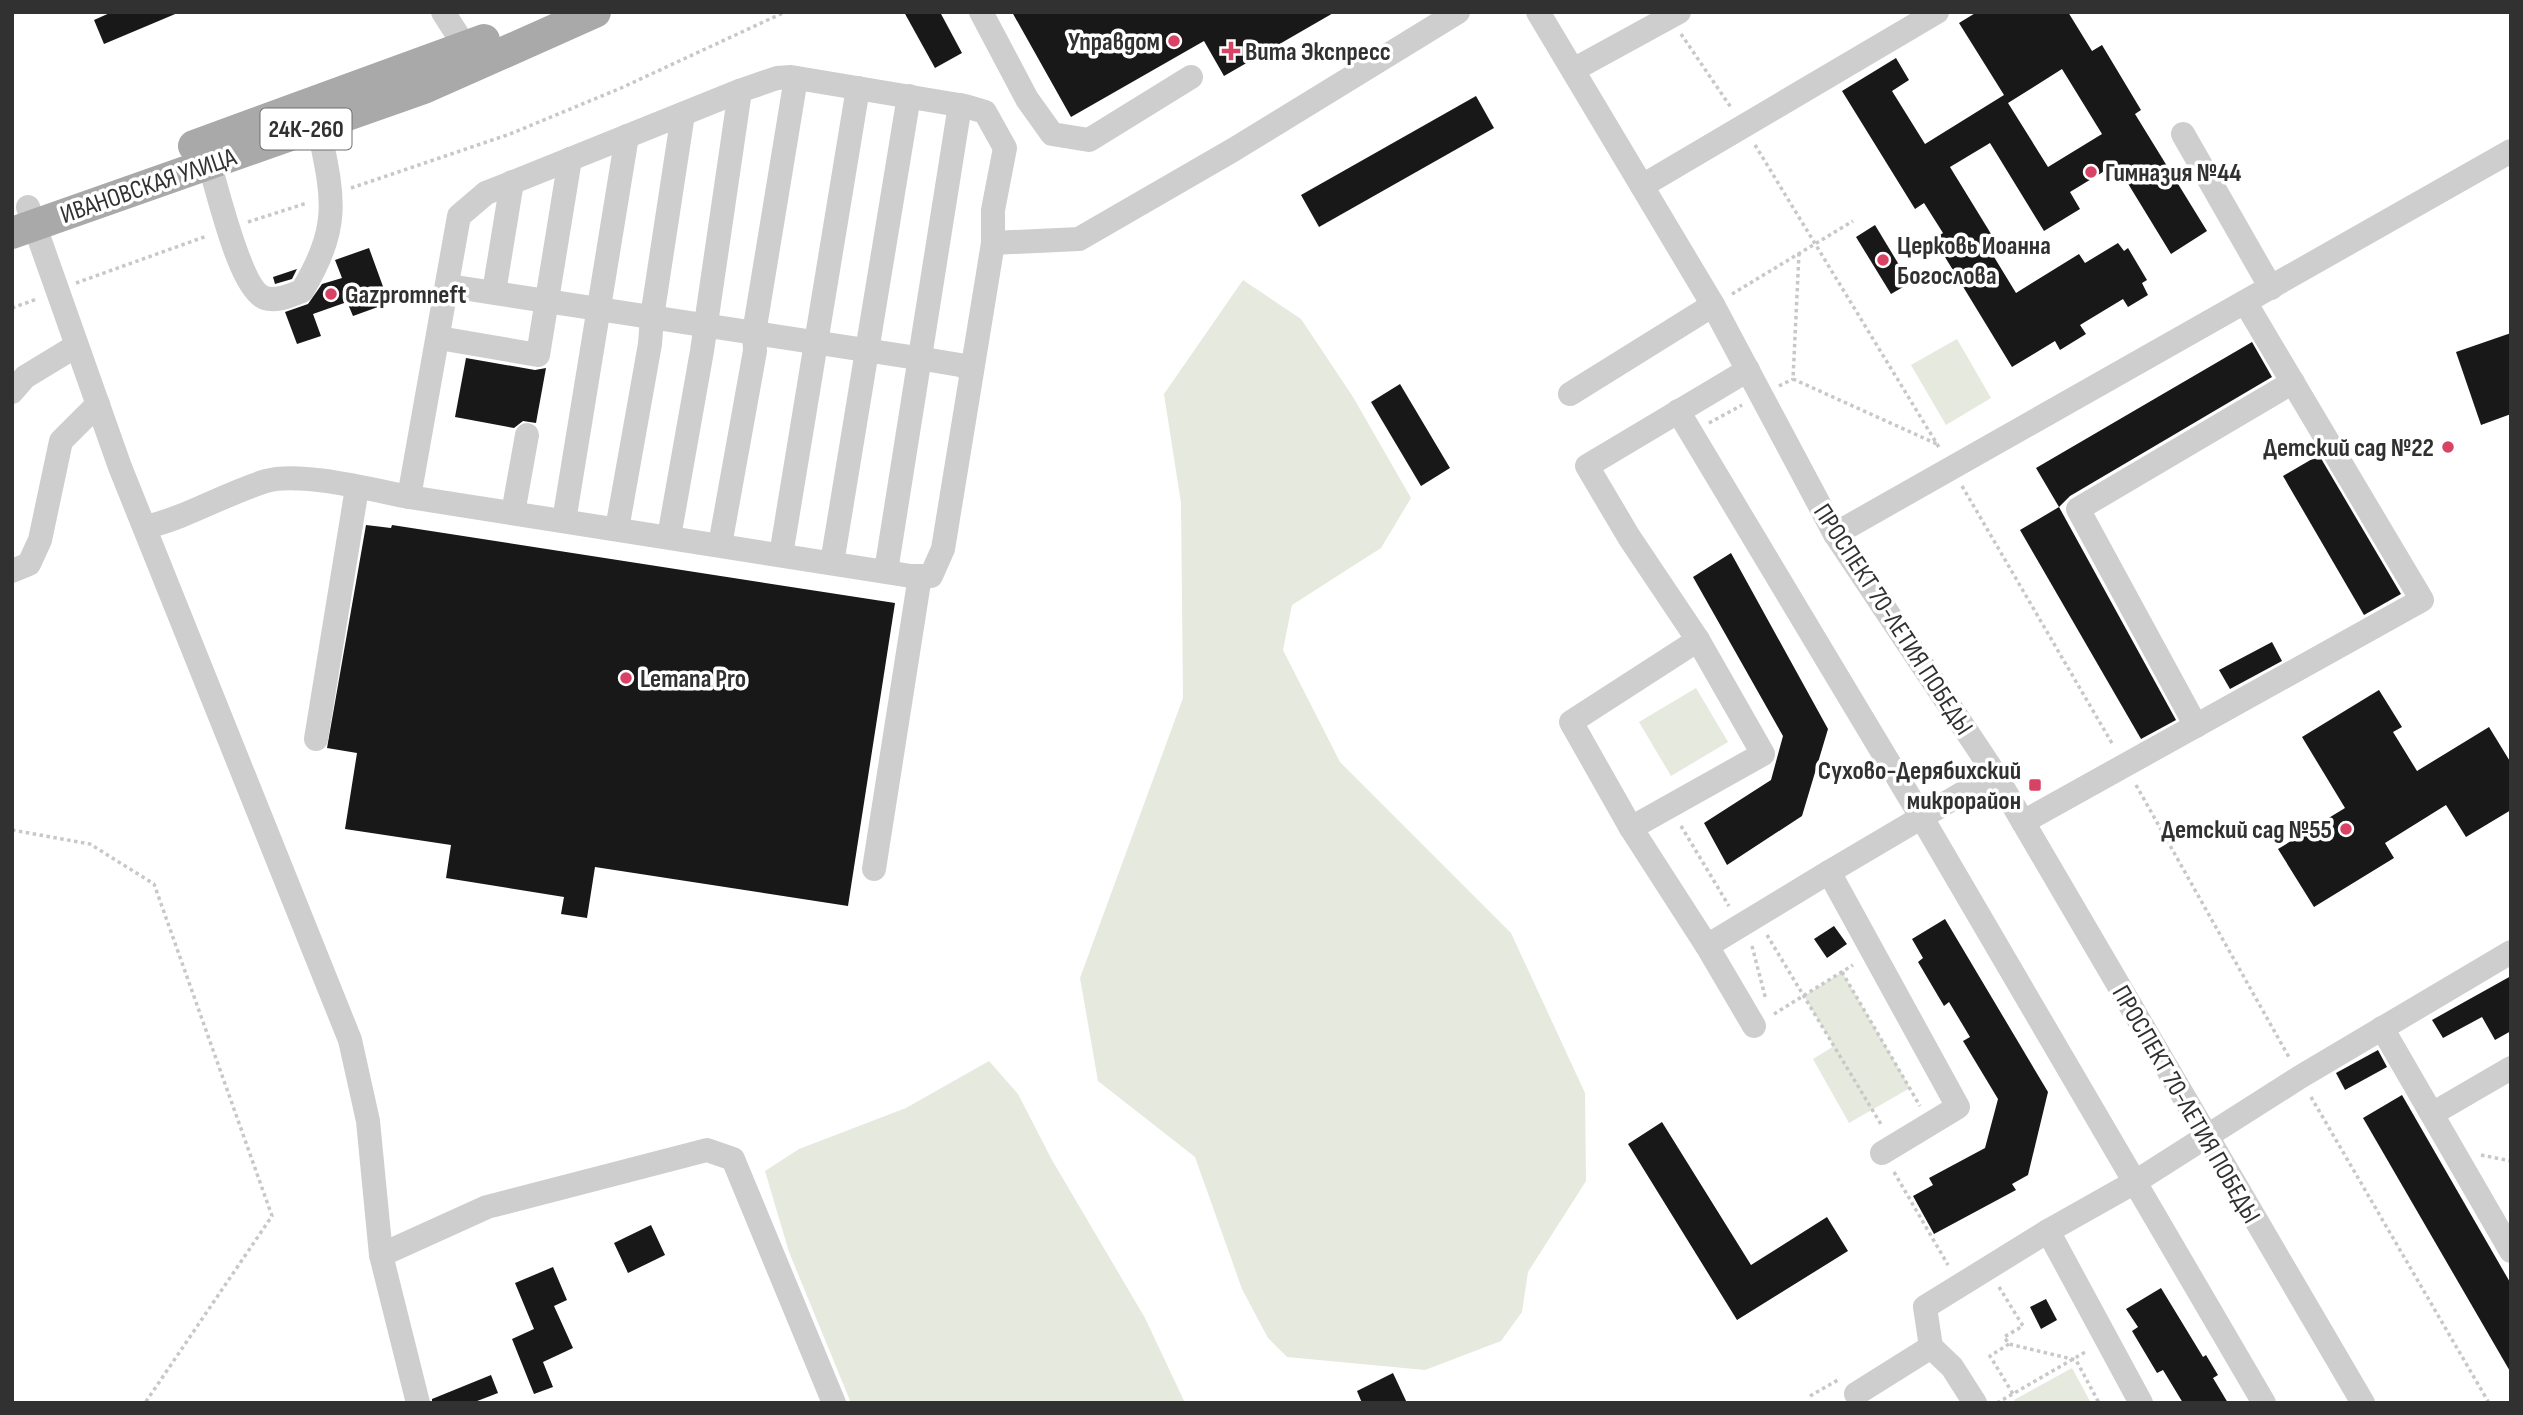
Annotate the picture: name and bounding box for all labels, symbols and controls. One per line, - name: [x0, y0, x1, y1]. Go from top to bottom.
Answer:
- place label: Управдом: [1068, 27, 1160, 58]
- marker: Управдом: [1166, 33, 1182, 49]
- place label: Вита Экспресс: [1245, 37, 1391, 68]
- marker: Вита Экспресс: [1223, 43, 1239, 59]
- road number: 24К-260: [260, 108, 352, 149]
- street label: ИВАНОВСКАЯ УЛИЦА: [57, 142, 241, 231]
- place label: Гимназия №44: [2105, 158, 2241, 189]
- marker: Гимназия №44: [2083, 164, 2099, 180]
- place label: Церковь Иоанна Богослова: [1897, 231, 2051, 292]
- marker: Церковь Иоанна Богослова: [1875, 252, 1891, 268]
- place label: Gazpromneft: [345, 280, 467, 311]
- marker: Gazpromneft: [323, 286, 339, 302]
- place label: Детский сад №22: [2263, 433, 2434, 464]
- marker: Детский сад №22: [2440, 439, 2456, 455]
- street label: ПРОСПЕКТ 70-ЛЕТИЯ ПОБЕДЫ: [1806, 498, 1979, 741]
- place label: Lemana Pro: [640, 664, 746, 695]
- marker: Lemana Pro: [618, 670, 634, 686]
- place label: Сухово-Дерябихский микрорайон: [1818, 756, 2021, 817]
- marker: Сухово-Дерябихский микрорайон: [2027, 777, 2043, 793]
- place label: Детский сад №55: [2161, 815, 2332, 846]
- marker: Детский сад №55: [2338, 821, 2354, 837]
- street label: ПРОСПЕКТ 70-ЛЕТИЯ ПОБЕДЫ: [2105, 980, 2266, 1229]

